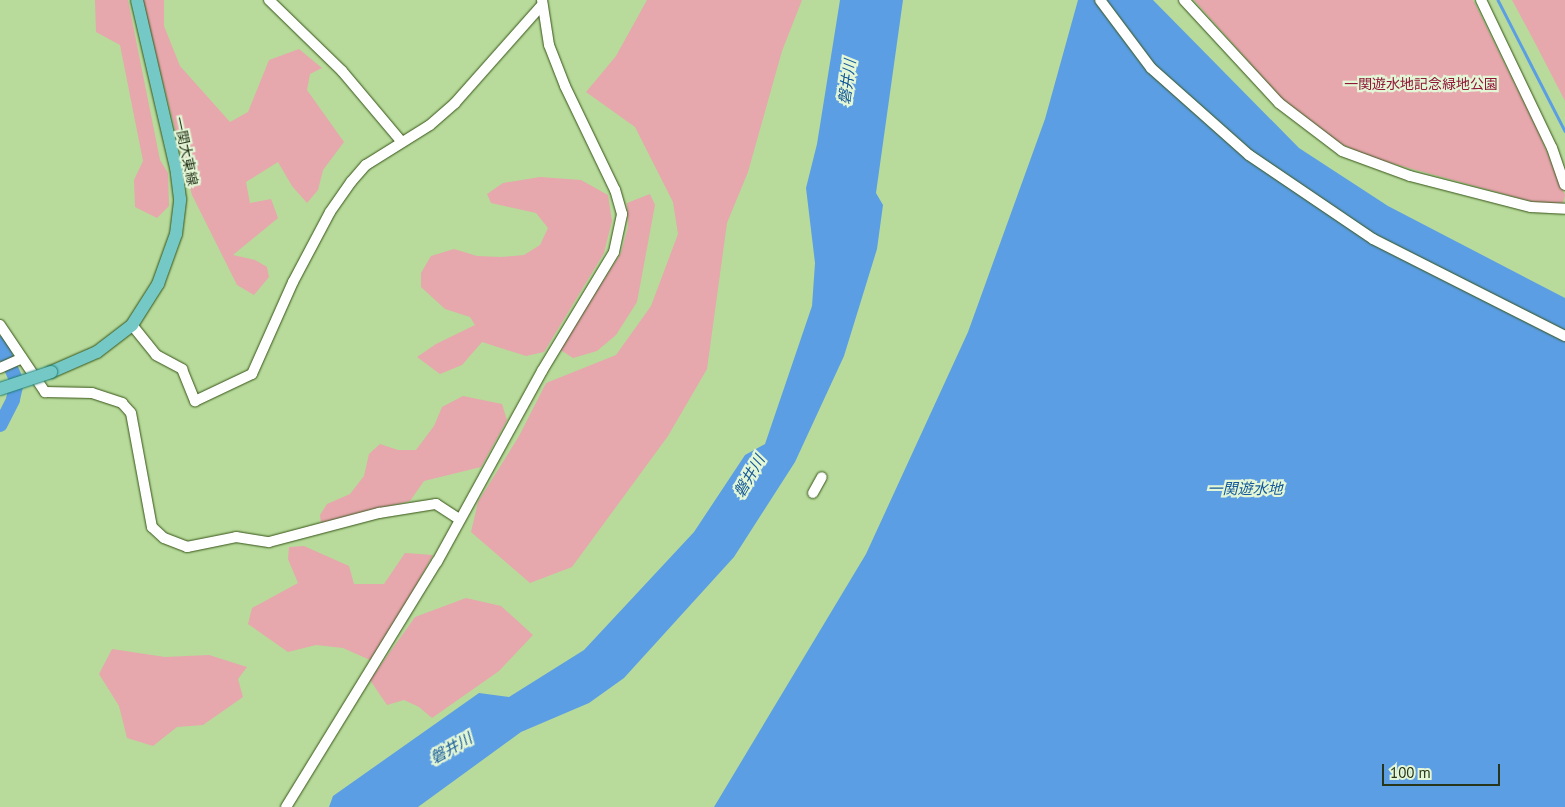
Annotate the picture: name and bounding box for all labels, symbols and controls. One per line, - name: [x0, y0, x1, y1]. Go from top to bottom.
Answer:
- water label: 磐井川: [835, 58, 859, 106]
- park label: 一関遊水地記念緑地公園: [1344, 76, 1498, 92]
- street label: 一関大東線: [171, 115, 201, 187]
- water label: 磐井川: [730, 452, 768, 500]
- water label: 一関遊水地: [1208, 480, 1282, 498]
- water label: 磐井川: [427, 729, 475, 767]
- scale bar: [1385, 754, 1502, 786]
- text: 100 m: [1390, 763, 1431, 782]

